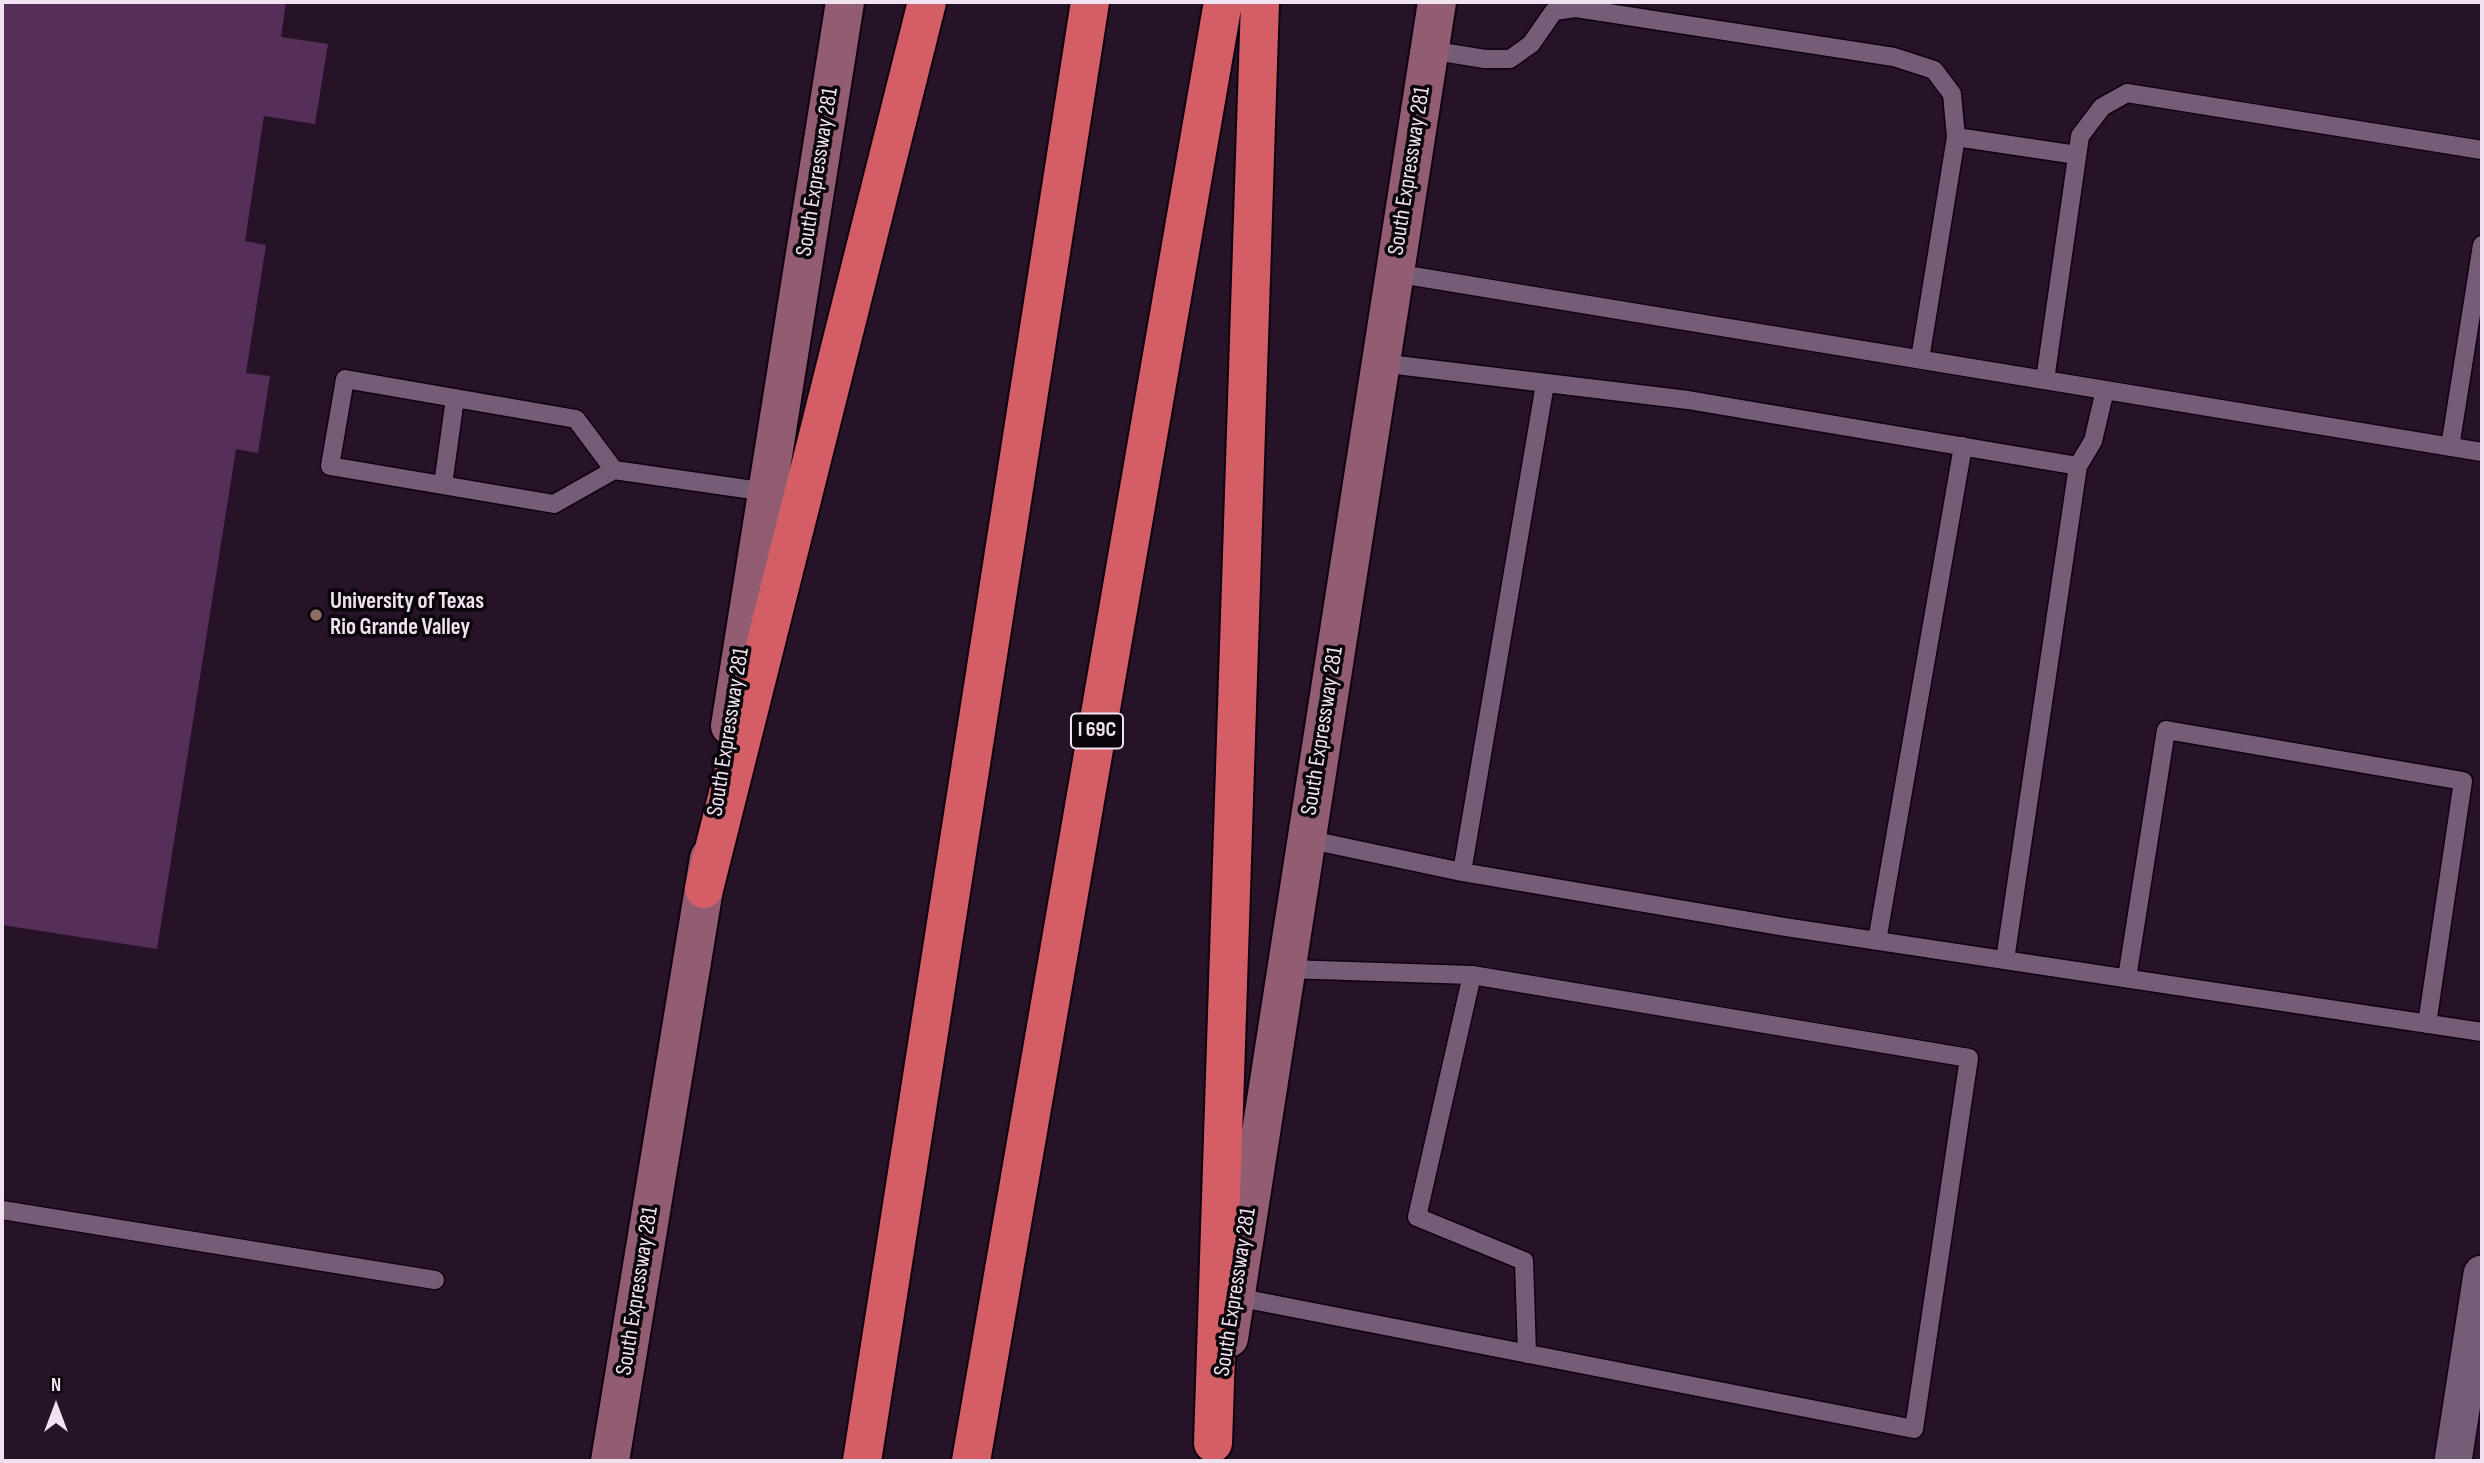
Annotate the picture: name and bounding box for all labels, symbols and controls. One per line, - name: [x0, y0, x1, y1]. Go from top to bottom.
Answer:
- street label: South Expressway 281: [1383, 85, 1437, 257]
- street label: South Expressway 281: [791, 86, 845, 258]
- place label: University of Texas Rio Grande Valley: [330, 588, 484, 642]
- marker: University of Texas Rio Grande Valley: [308, 607, 324, 623]
- street label: South Expressway 281: [1296, 645, 1350, 817]
- street label: South Expressway 281: [702, 646, 756, 818]
- road number: I 69C: [1071, 714, 1123, 748]
- street label: South Expressway 281: [611, 1205, 665, 1377]
- street label: South Expressway 281: [1209, 1206, 1263, 1378]
- north arrow: [21, 1372, 91, 1442]
- text: N: [51, 1374, 61, 1397]

